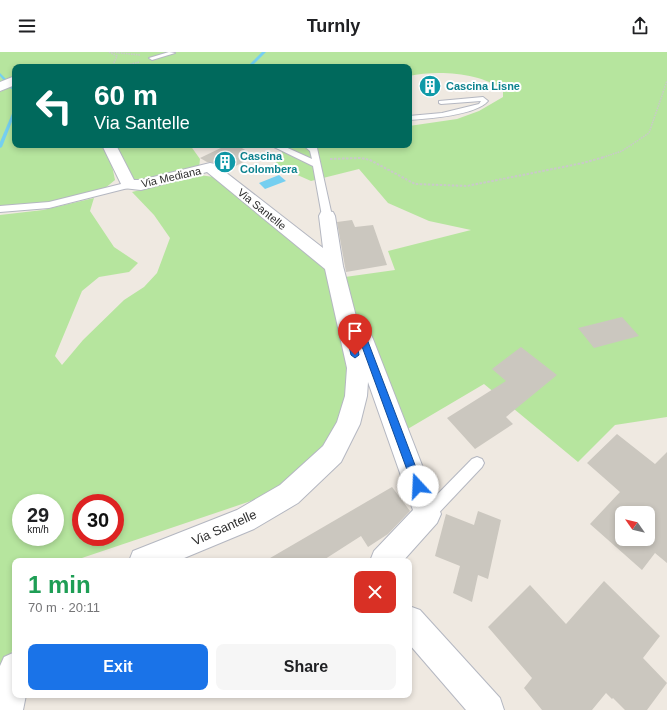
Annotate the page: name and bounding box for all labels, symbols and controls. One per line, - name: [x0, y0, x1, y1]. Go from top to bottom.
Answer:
- icon: menu: [16, 15, 38, 37]
- icon: share: [629, 15, 651, 37]
- text: Turnly: [307, 16, 360, 36]
- building icon: Cascina Lisne: [417, 73, 443, 99]
- icon: left: [28, 80, 80, 132]
- text: 60 m: [94, 80, 158, 111]
- place label: Cascina Lisne: [446, 80, 520, 92]
- text: Via Santelle: [94, 113, 190, 133]
- building icon: Cascina Colombera: [212, 149, 238, 175]
- place label: Cascina Colombera: [240, 150, 298, 175]
- street label: Via Mediana: [140, 164, 203, 190]
- street label: Via Santelle: [235, 186, 289, 232]
- pin: [338, 314, 372, 355]
- icon: arrive: [344, 320, 366, 342]
- position arrow: [397, 465, 439, 507]
- speed limit sign: 30: [72, 494, 124, 546]
- text: 29: [27, 504, 49, 526]
- north arrow: [615, 506, 655, 546]
- map controls: [615, 506, 655, 546]
- street label: Via Santelle: [190, 507, 259, 548]
- text: km/h: [27, 524, 49, 535]
- text: 1 min: [28, 571, 91, 598]
- button: close: [354, 571, 396, 613]
- text: 70 m · 20:11: [28, 600, 100, 615]
- button: Exit: [28, 644, 208, 690]
- button: Share: [216, 644, 396, 690]

